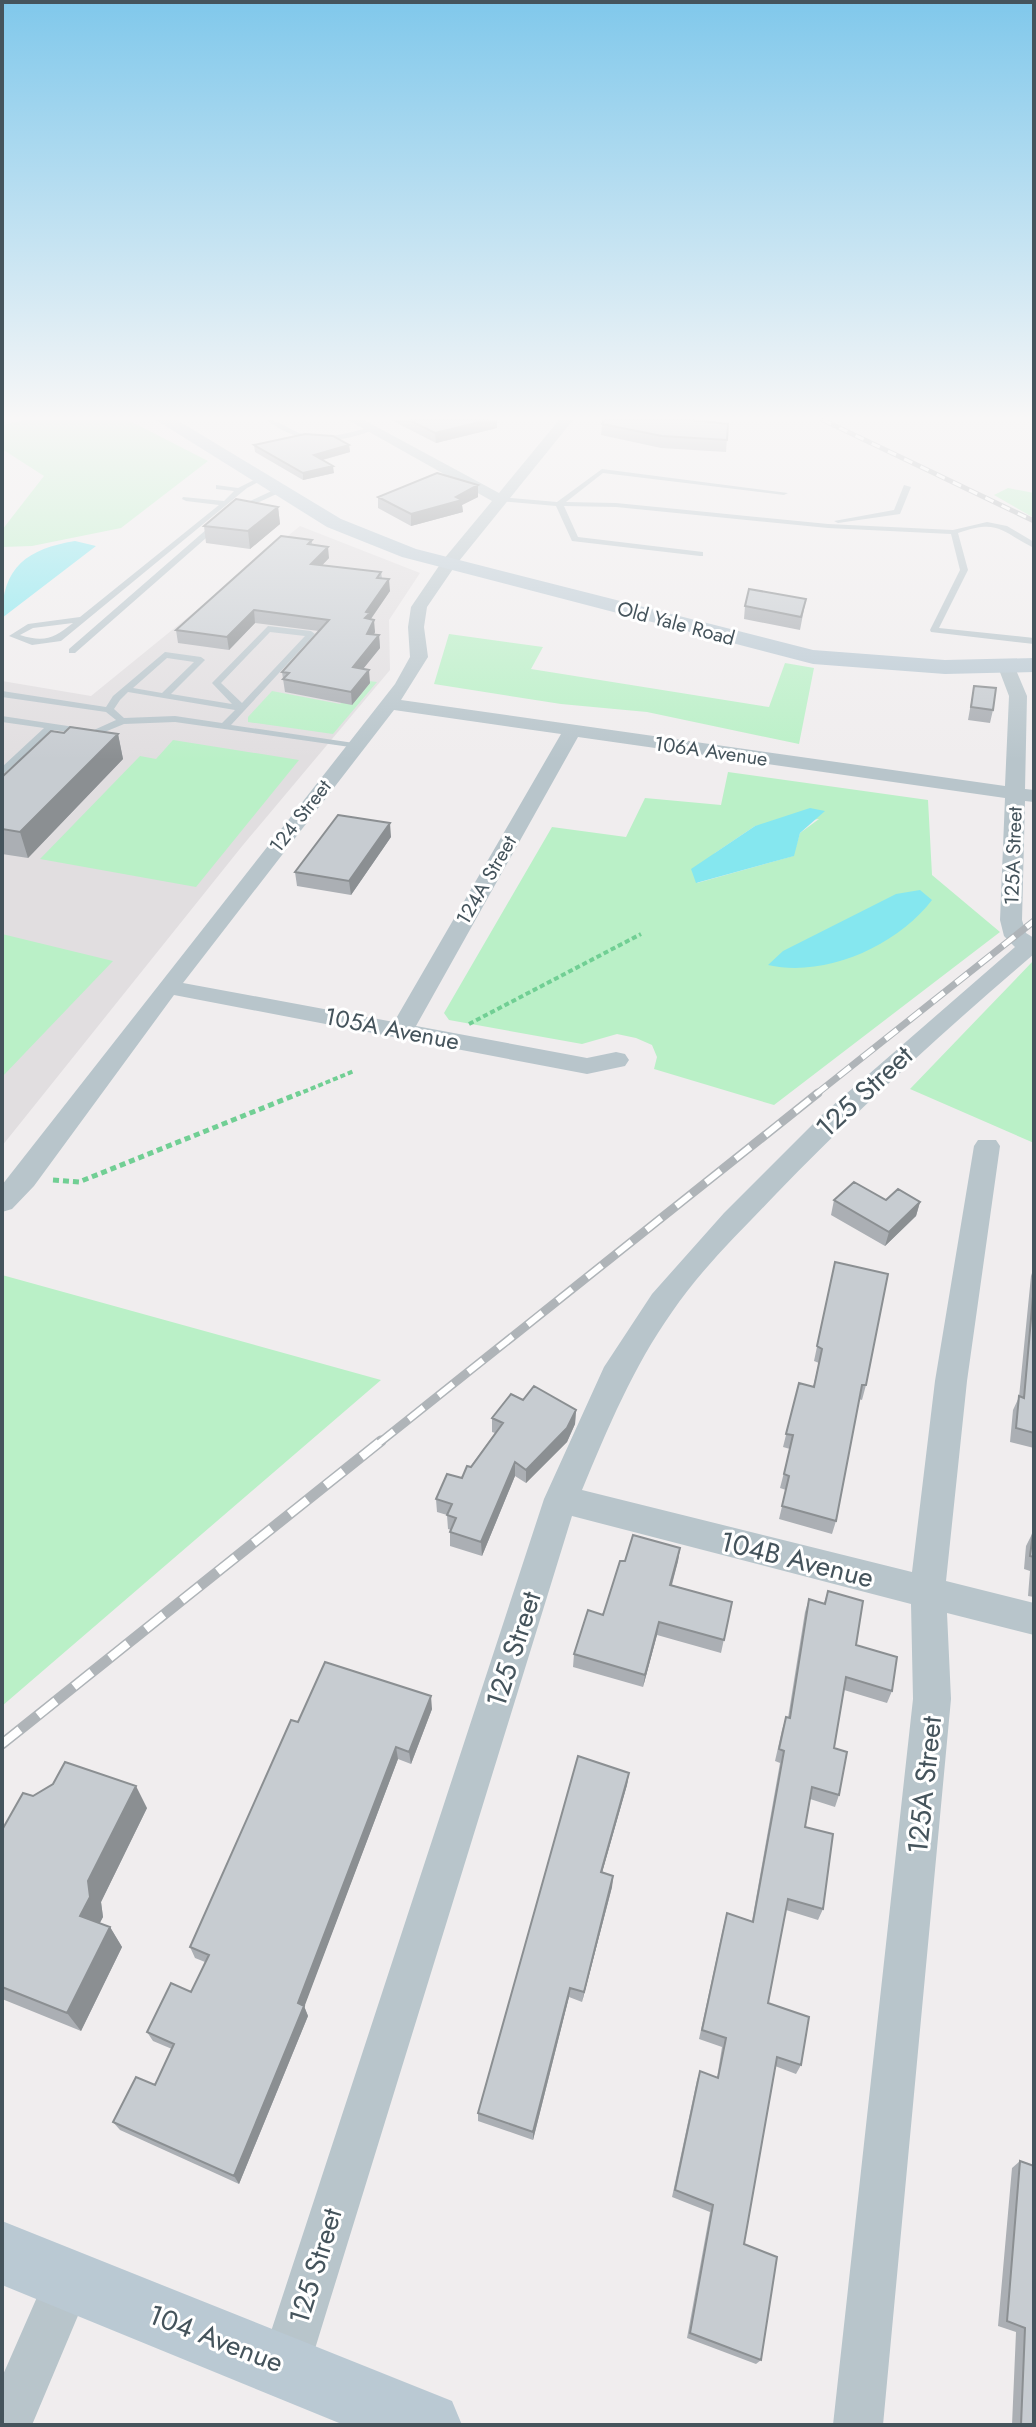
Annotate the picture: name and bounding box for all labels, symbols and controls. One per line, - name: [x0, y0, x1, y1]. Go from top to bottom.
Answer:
- street label: Old Yale Road: [614, 594, 738, 653]
- street label: 106A Avenue: [652, 729, 769, 774]
- street label: 124 Street: [263, 773, 338, 859]
- street label: 125A Street: [997, 806, 1030, 906]
- street label: 124A Street: [449, 830, 524, 930]
- street label: 105A Avenue: [322, 998, 462, 1059]
- street label: 125 Street: [807, 1035, 922, 1147]
- street label: 104B Avenue: [716, 1521, 878, 1598]
- street label: 125 Street: [476, 1586, 552, 1712]
- street label: 125A Street: [897, 1714, 952, 1856]
- street label: 125 Street: [278, 2203, 353, 2329]
- street label: 104 Avenue: [142, 2294, 289, 2383]

